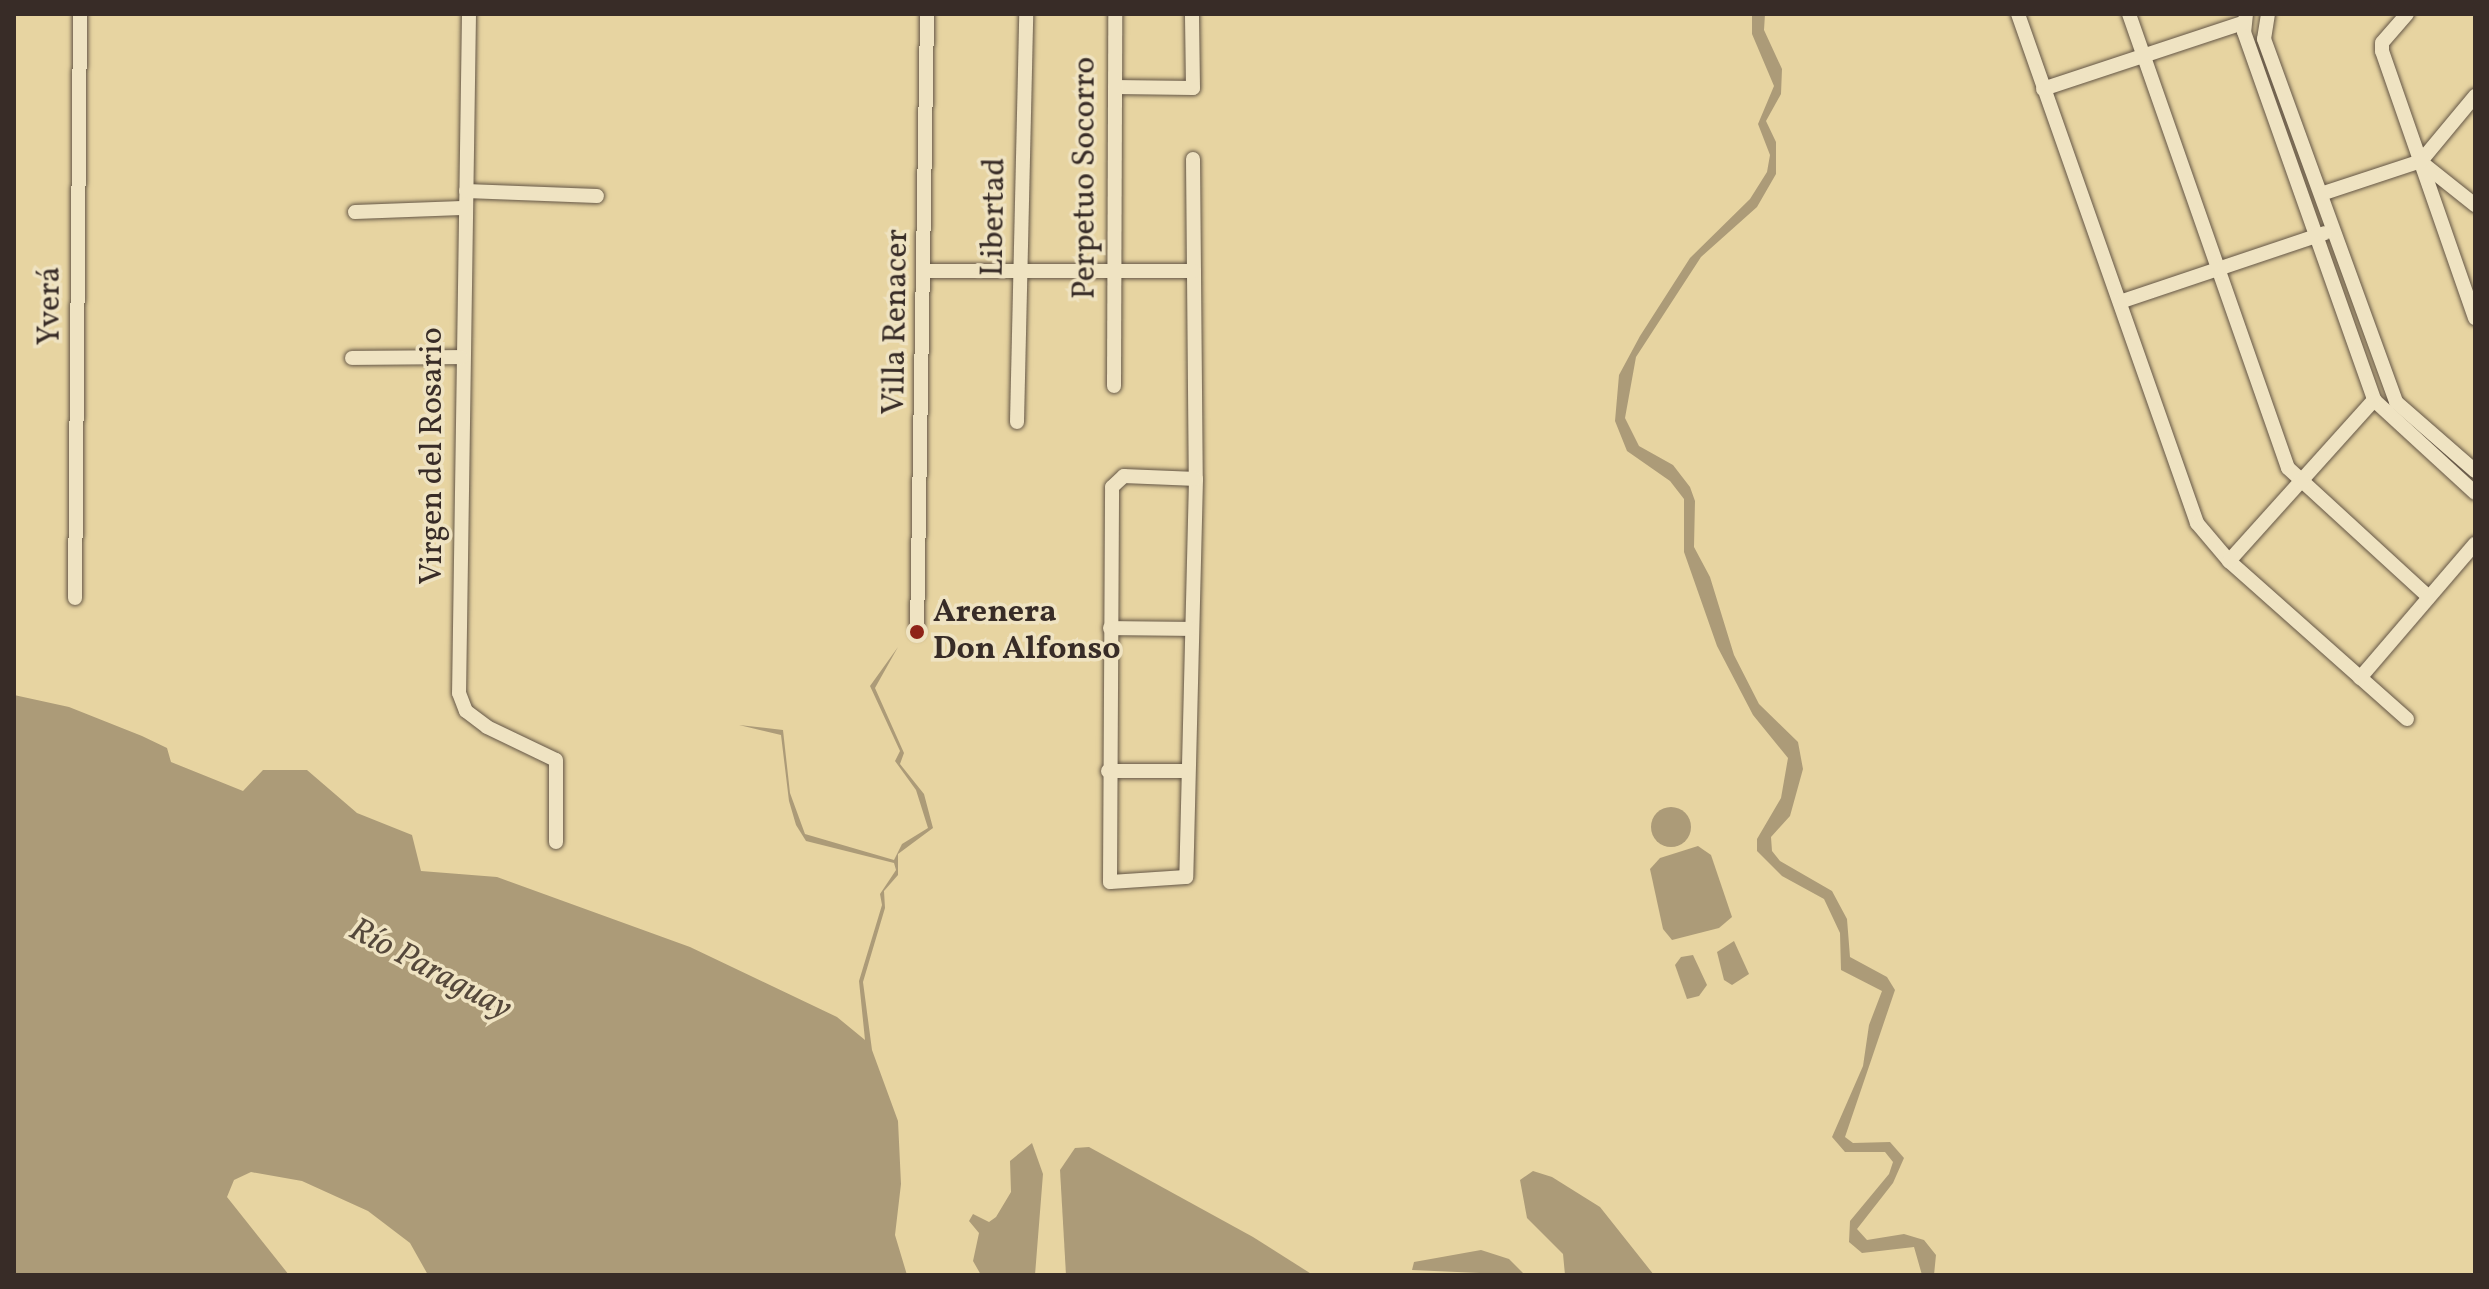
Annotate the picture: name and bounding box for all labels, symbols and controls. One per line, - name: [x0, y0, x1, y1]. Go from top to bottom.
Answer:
- street label: Perpetuo Socorro: [1067, 57, 1105, 299]
- street label: Libertad: [975, 157, 1015, 277]
- street label: Villa Renacer: [876, 229, 918, 415]
- street label: Yverá: [32, 266, 70, 346]
- street label: Virgen del Rosario: [414, 327, 452, 585]
- place label: Arenera Don Alfonso: [933, 595, 1121, 670]
- marker: Arenera Don Alfonso: [908, 623, 926, 641]
- water label: Río Paraguay: [342, 910, 518, 1030]

